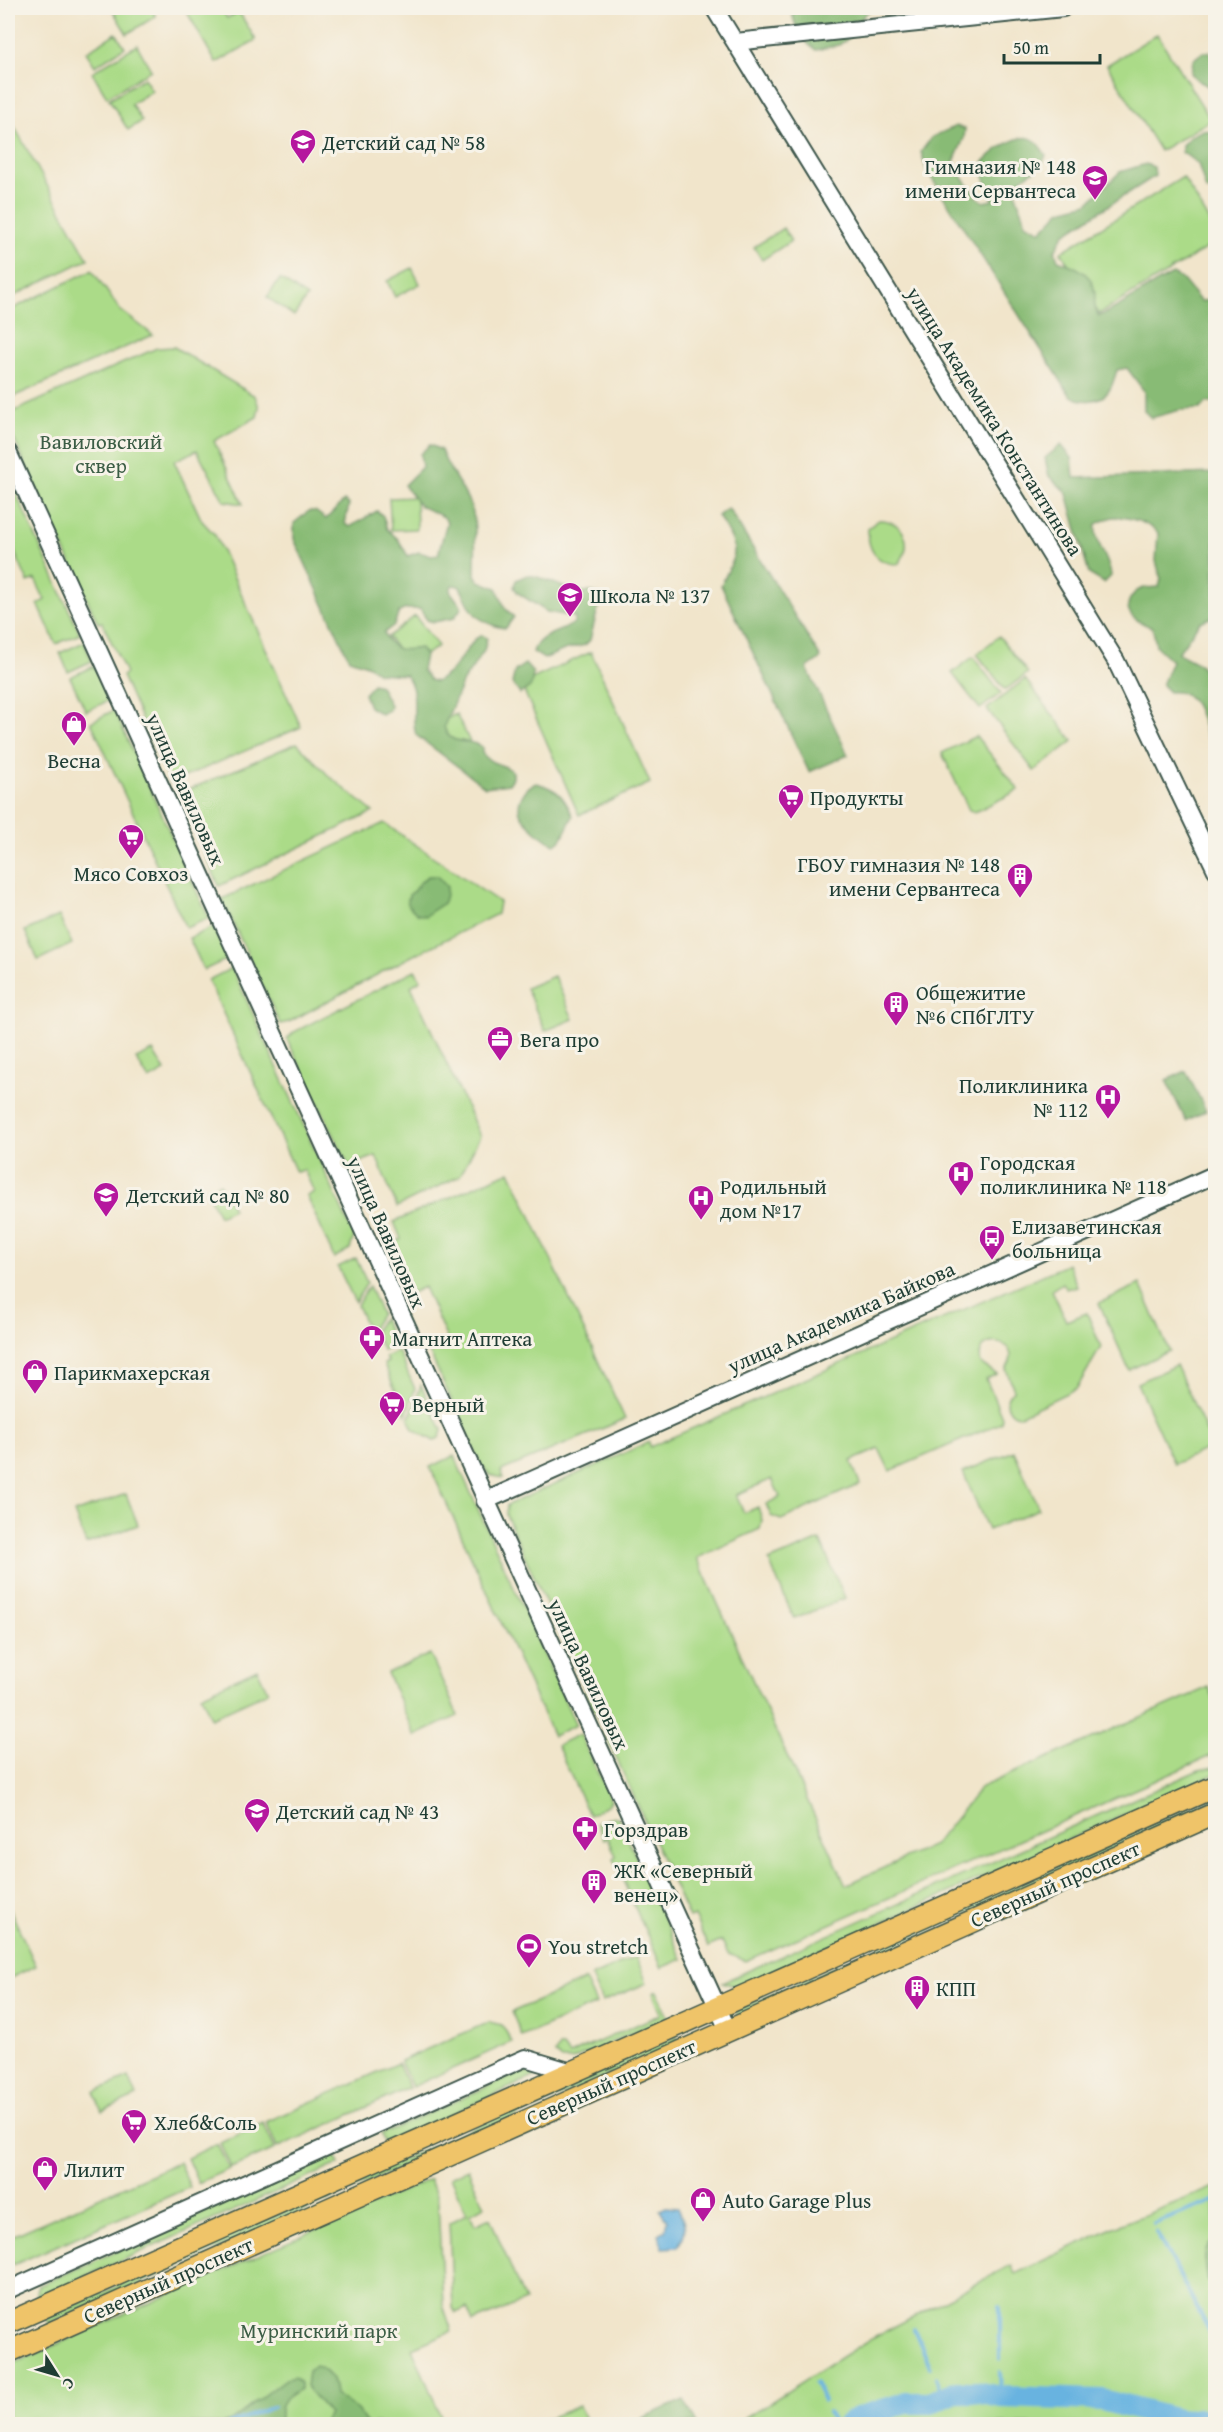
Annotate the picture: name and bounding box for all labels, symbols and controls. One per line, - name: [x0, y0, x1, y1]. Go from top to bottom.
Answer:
- scale bar: [1004, 27, 1100, 65]
- text: 50 m: [1013, 34, 1049, 61]
- school or university icon: Детский сад № 58: [288, 127, 318, 165]
- place label: Детский сад № 58: [321, 127, 485, 158]
- place label: Гимназия № 148 имени Сервантеса: [905, 151, 1076, 206]
- school or university icon: Гимназия № 148 имени Сервантеса: [1080, 163, 1110, 201]
- street label: улица Академика Константинова: [898, 279, 1091, 562]
- park label: Вавиловский сквер: [40, 426, 162, 481]
- school or university icon: Школа № 137: [555, 580, 585, 618]
- place label: Школа № 137: [590, 580, 710, 611]
- street label: улица Вавиловых: [138, 707, 234, 870]
- shop icon: Весна: [59, 709, 89, 747]
- place label: Весна: [47, 745, 101, 776]
- supermarket icon: Продукты: [776, 782, 806, 820]
- place label: Продукты: [810, 782, 904, 813]
- supermarket icon: Мясо Совхоз: [116, 822, 146, 860]
- place label: ГБОУ гимназия № 148 имени Сервантеса: [798, 849, 1000, 904]
- place label: Мясо Совхоз: [74, 858, 188, 889]
- building icon: ГБОУ гимназия № 148 имени Сервантеса: [1005, 861, 1035, 899]
- place label: Общежитие №6 СПбГЛТУ: [916, 977, 1035, 1032]
- building icon: Общежитие №6 СПбГЛТУ: [881, 989, 911, 1027]
- office icon: Вега про: [485, 1024, 515, 1062]
- place label: Вега про: [520, 1024, 599, 1055]
- place label: Поликлиника № 112: [959, 1070, 1088, 1125]
- hospital icon: Поликлиника № 112: [1093, 1082, 1123, 1120]
- place label: Городская поликлиника № 118: [980, 1147, 1167, 1202]
- street label: улица Вавиловых: [339, 1150, 435, 1313]
- hospital icon: Городская поликлиника № 118: [946, 1159, 976, 1197]
- place label: Родильный дом №17: [720, 1171, 827, 1226]
- school or university icon: Детский сад № 80: [91, 1180, 121, 1218]
- place label: Детский сад № 80: [125, 1180, 289, 1211]
- hospital icon: Родильный дом №17: [686, 1183, 716, 1221]
- place label: Елизаветинская больница: [1012, 1211, 1162, 1266]
- bus stop icon: Елизаветинская больница: [977, 1223, 1007, 1261]
- street label: улица Академика Байкова: [722, 1253, 960, 1382]
- pharmacy icon: Магнит Аптека: [357, 1323, 387, 1361]
- place label: Магнит Аптека: [392, 1323, 532, 1354]
- shop icon: Парикмахерская: [20, 1357, 50, 1395]
- place label: Парикмахерская: [54, 1357, 211, 1388]
- supermarket icon: Верный: [377, 1389, 407, 1427]
- place label: Верный: [412, 1389, 484, 1420]
- street label: улица Вавиловых: [540, 1592, 638, 1755]
- school or university icon: Детский сад № 43: [242, 1796, 272, 1834]
- place label: Детский сад № 43: [275, 1796, 439, 1827]
- pharmacy icon: Горздрав: [570, 1814, 600, 1852]
- place label: Горздрав: [604, 1814, 688, 1845]
- street label: Северный проспект: [965, 1833, 1145, 1935]
- place label: ЖК «Северный венец»: [613, 1855, 753, 1910]
- building icon: ЖК «Северный венец»: [579, 1867, 609, 1905]
- sports icon: You stretch: [514, 1931, 544, 1969]
- place label: You stretch: [548, 1931, 648, 1962]
- building icon: КПП: [902, 1973, 932, 2011]
- place label: КПП: [936, 1973, 976, 2004]
- street label: Северный проспект: [521, 2031, 701, 2133]
- supermarket icon: Хлеб&Соль: [119, 2107, 149, 2145]
- place label: Хлеб&Соль: [154, 2107, 257, 2138]
- shop icon: Лилит: [30, 2154, 60, 2192]
- place label: Лилит: [64, 2154, 124, 2185]
- shop icon: Auto Garage Plus: [688, 2185, 718, 2223]
- place label: Auto Garage Plus: [722, 2185, 871, 2216]
- street label: Северный проспект: [78, 2229, 258, 2331]
- park label: Муринский парк: [240, 2315, 398, 2346]
- north arrow: [27, 2345, 87, 2405]
- text: С: [57, 2373, 81, 2395]

